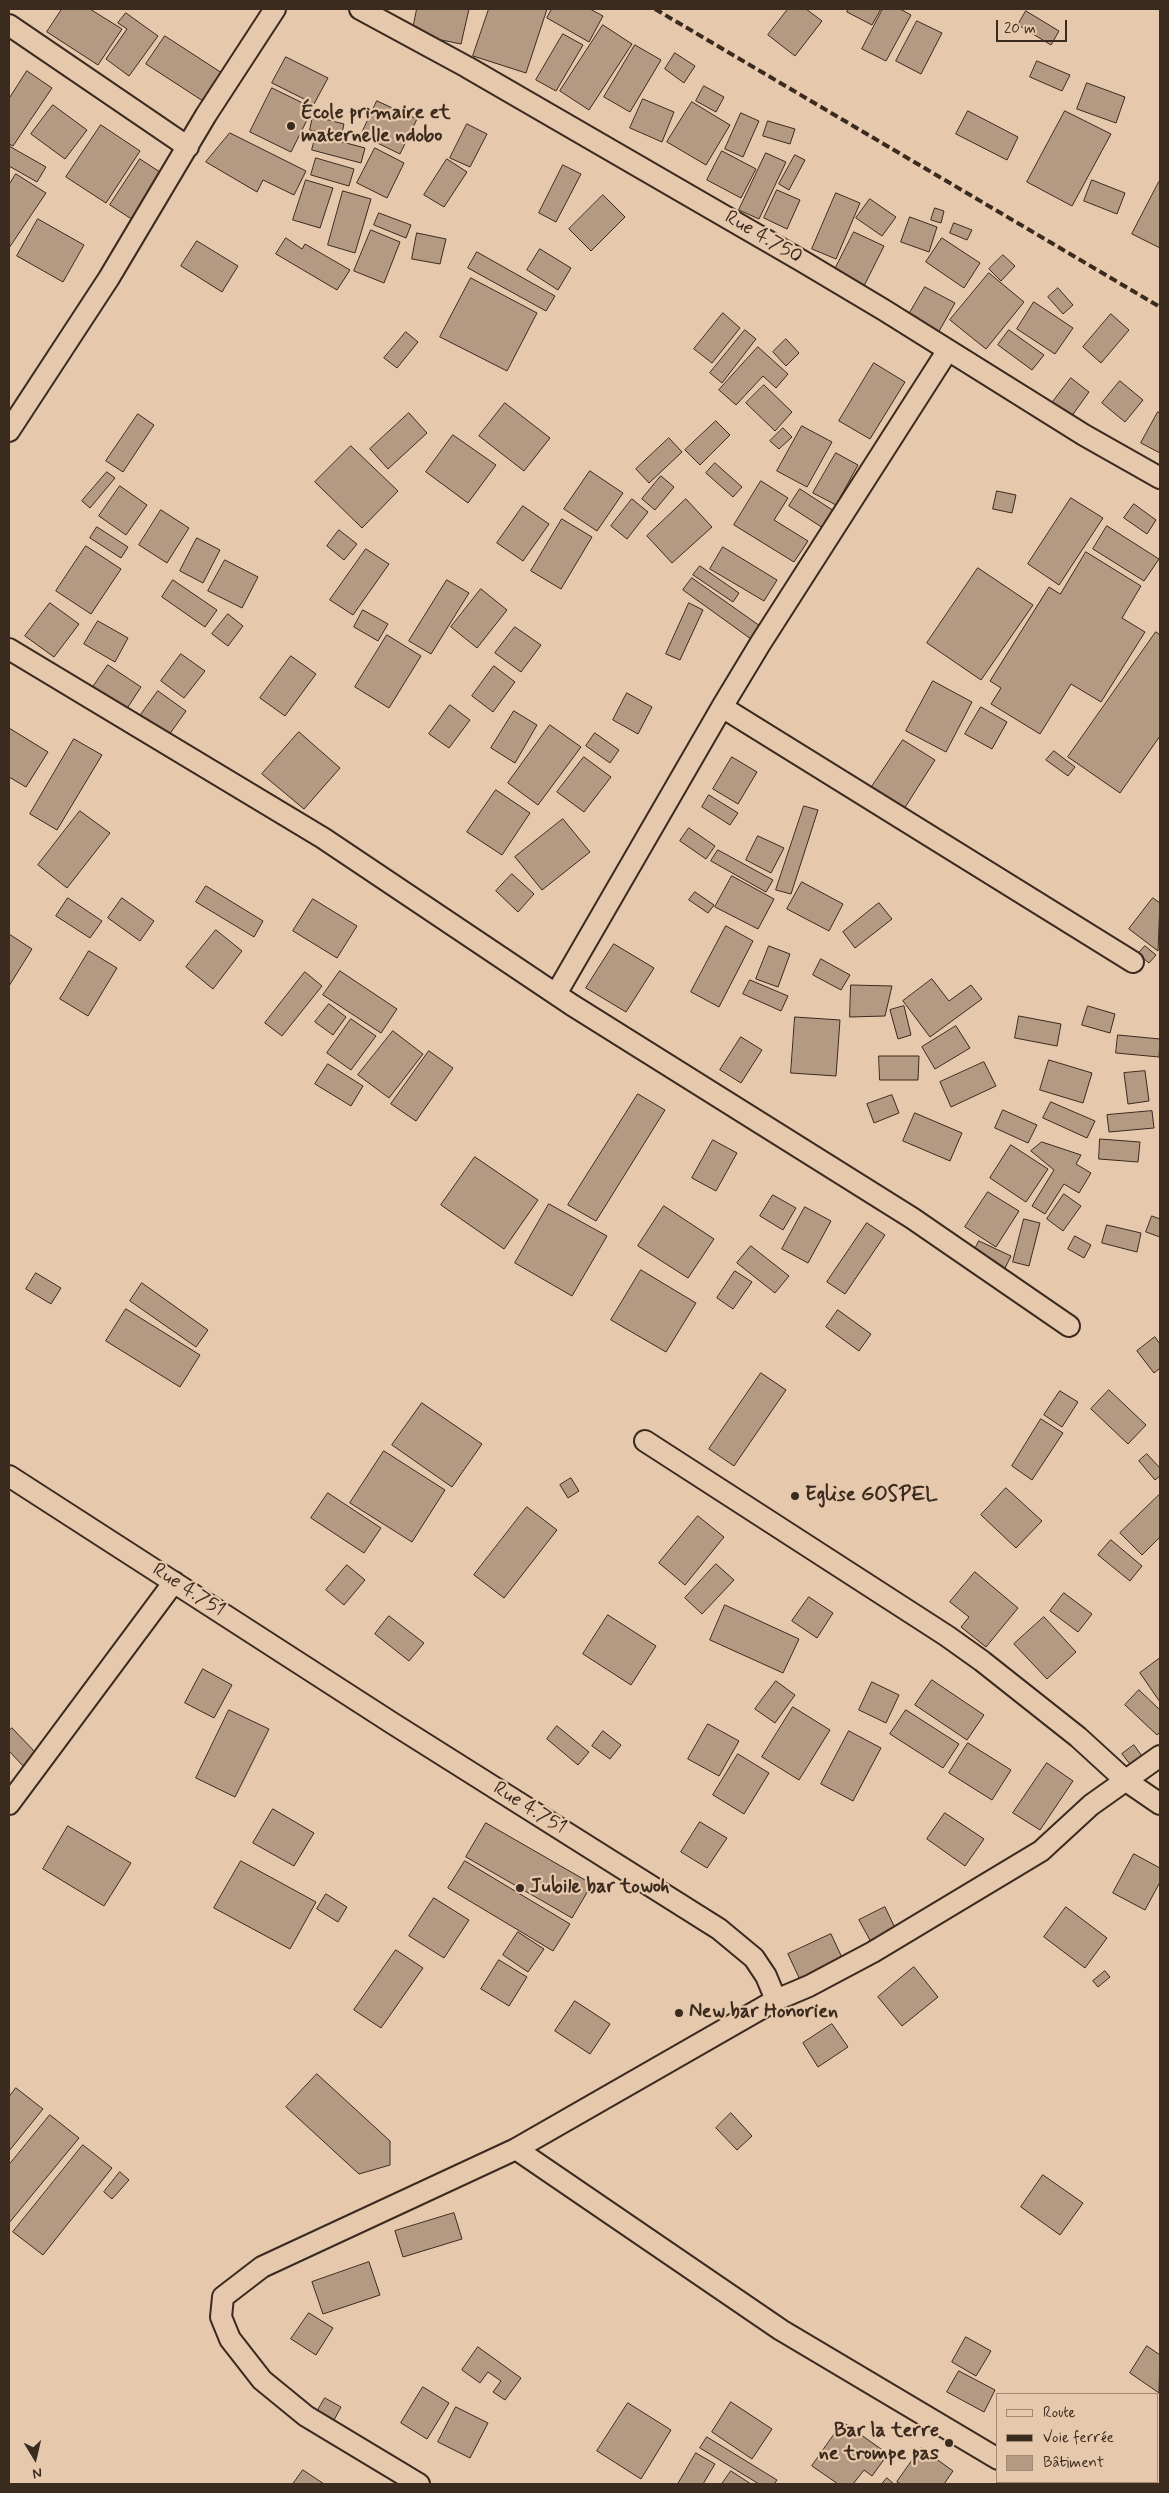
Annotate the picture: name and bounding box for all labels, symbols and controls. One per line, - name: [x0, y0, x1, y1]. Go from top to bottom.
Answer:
- scale bar: [999, 10, 1070, 42]
- text: 20 m: [1004, 19, 1036, 39]
- place label: École primaire et maternelle ndobo: [301, 102, 450, 149]
- marker: École primaire et maternelle ndobo: [285, 120, 297, 132]
- street label: Rue 4.750: [720, 206, 806, 270]
- place label: Eglise GOSPEL: [805, 1484, 938, 1508]
- marker: Eglise GOSPEL: [789, 1490, 801, 1502]
- street label: Rue 4.751: [147, 1559, 229, 1623]
- street label: Rue 4.751: [488, 1777, 570, 1841]
- place label: Jubile bar towoh: [530, 1876, 670, 1900]
- marker: Jubile bar towoh: [514, 1882, 526, 1894]
- place label: New bar Honorien: [689, 2001, 838, 2025]
- marker: New bar Honorien: [673, 2007, 685, 2019]
- legend: [996, 2393, 1159, 2483]
- text: Route: [1043, 2403, 1076, 2423]
- place label: Bar la terre ne trompe pas: [819, 2420, 939, 2467]
- text: Voie ferrée: [1043, 2428, 1114, 2448]
- north arrow: [10, 2433, 60, 2483]
- marker: Bar la terre ne trompe pas: [943, 2437, 955, 2449]
- text: Bâtiment: [1043, 2453, 1104, 2473]
- text: N: [31, 2463, 43, 2482]

